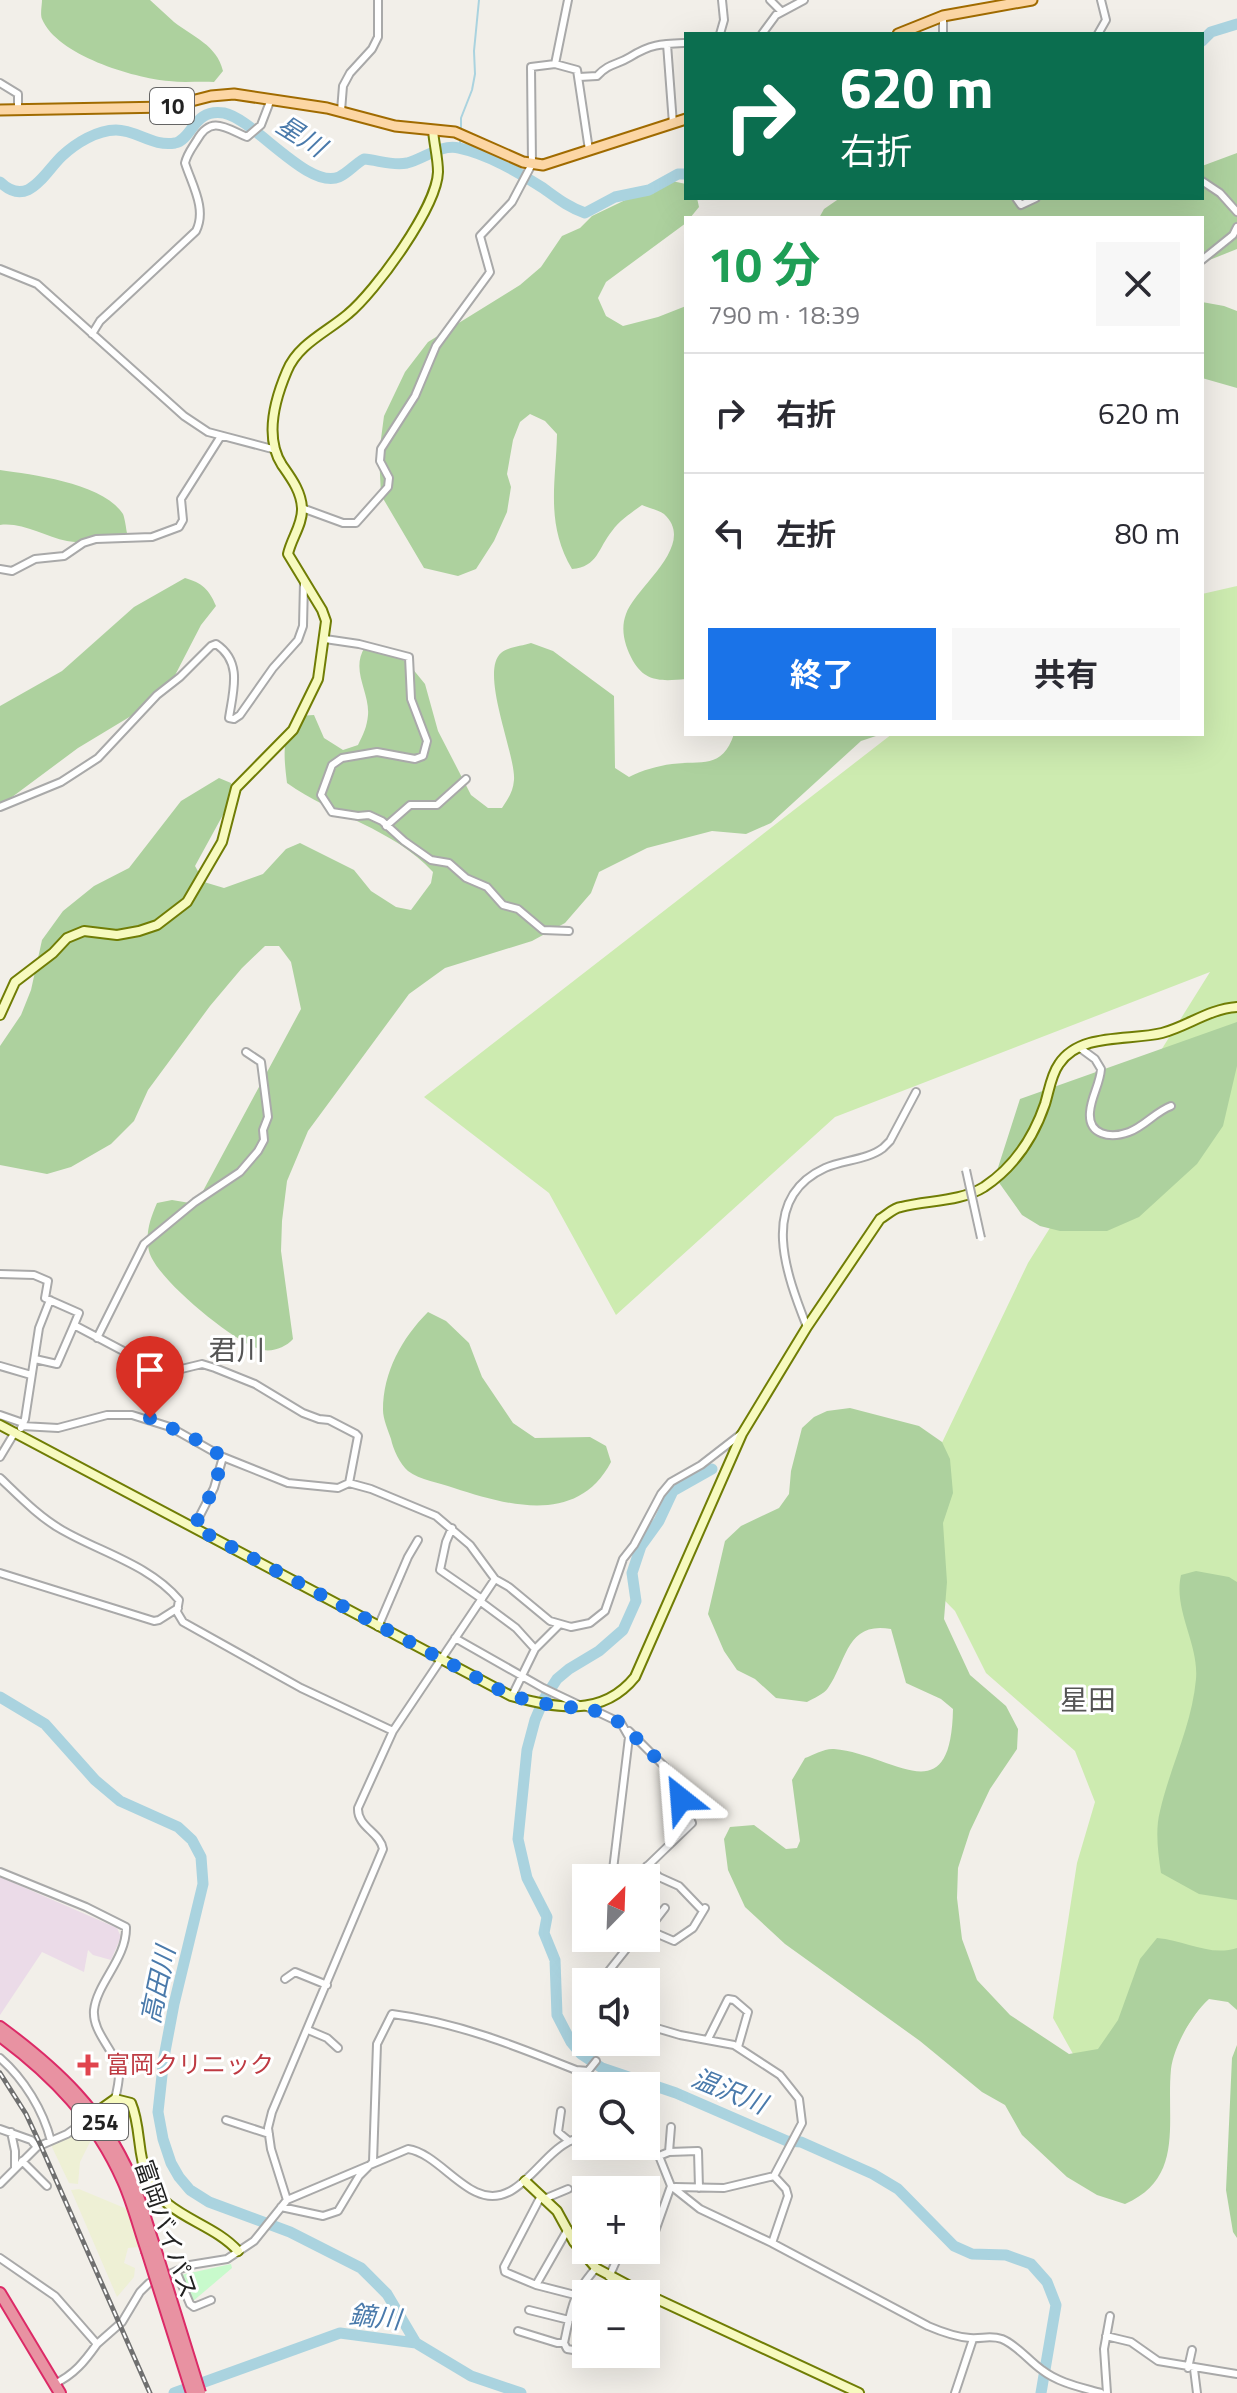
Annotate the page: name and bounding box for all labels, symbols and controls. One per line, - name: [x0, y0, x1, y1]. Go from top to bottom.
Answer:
- text: 620 m: [840, 45, 993, 130]
- icon: right: [708, 64, 812, 168]
- road number: 10: [150, 88, 194, 124]
- water label: 星川: [269, 105, 336, 167]
- text: 右折: [840, 123, 912, 178]
- text: 10 分: [708, 228, 820, 301]
- button: close: [1096, 242, 1180, 326]
- text: 790 m · 18:39: [708, 295, 860, 334]
- text: 620 m: [1098, 390, 1180, 436]
- icon: right: [708, 391, 752, 435]
- text: 右折: [776, 391, 836, 437]
- text: 80 m: [1115, 510, 1180, 556]
- icon: left: [708, 511, 752, 555]
- text: 左折: [776, 511, 836, 557]
- button: 終了: [708, 628, 936, 720]
- button: 共有: [952, 628, 1180, 720]
- district label: 君川: [209, 1328, 265, 1371]
- pin: [116, 1336, 184, 1418]
- icon: arrive: [128, 1348, 172, 1392]
- district label: 星田: [1060, 1678, 1116, 1721]
- position arrow: [639, 1757, 723, 1841]
- north arrow: [572, 1864, 660, 1952]
- map controls: [572, 1864, 660, 2368]
- water label: 高田川: [130, 1940, 185, 2027]
- button: sound: [572, 1968, 660, 2056]
- place label: 富岡クリニック: [106, 2046, 274, 2082]
- marker: 富岡クリニック: [77, 2054, 99, 2076]
- water label: 温沢川: [686, 2058, 775, 2124]
- button: search: [572, 2072, 660, 2160]
- road number: 254: [72, 2104, 128, 2140]
- street label: 富岡バイパス: [127, 2155, 207, 2302]
- button: +: [572, 2176, 660, 2264]
- button: −: [572, 2280, 660, 2368]
- water label: 鏑川: [347, 2294, 406, 2339]

